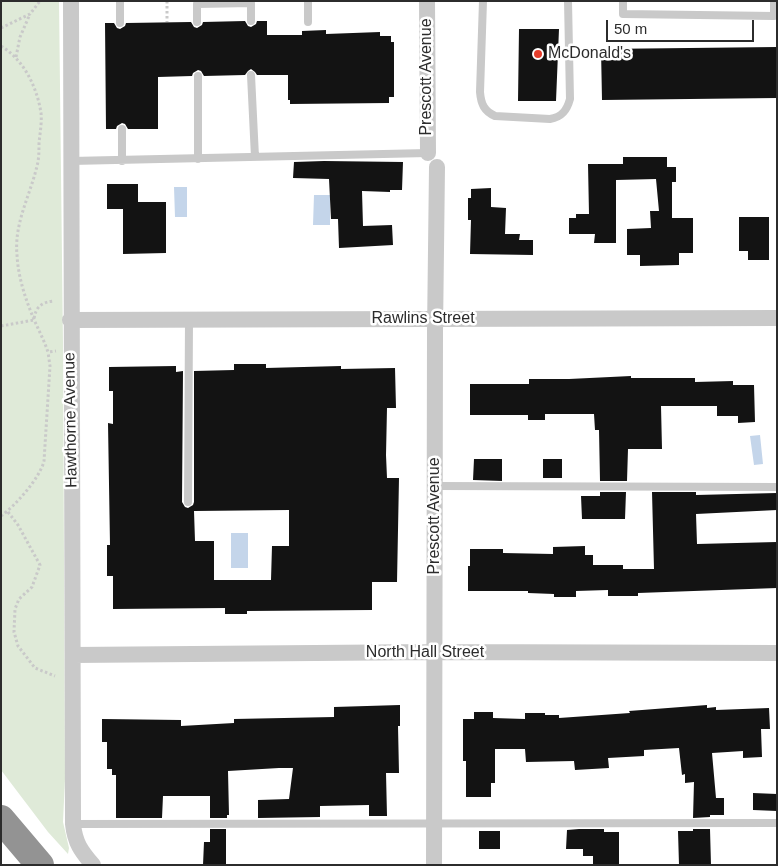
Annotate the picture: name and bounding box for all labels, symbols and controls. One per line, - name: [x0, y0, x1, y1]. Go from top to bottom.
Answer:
- scale bar: [608, 10, 756, 42]
- street label: Prescott Avenue: [417, 18, 437, 136]
- text: 50 m: [614, 20, 647, 37]
- place label: McDonald's: [548, 44, 631, 64]
- marker: McDonald's: [532, 48, 544, 60]
- street label: Rawlins Street: [371, 309, 475, 329]
- street label: Hawthorne Avenue: [60, 352, 82, 488]
- street label: Prescott Avenue: [425, 457, 445, 575]
- street label: North Hall Street: [366, 643, 484, 663]

